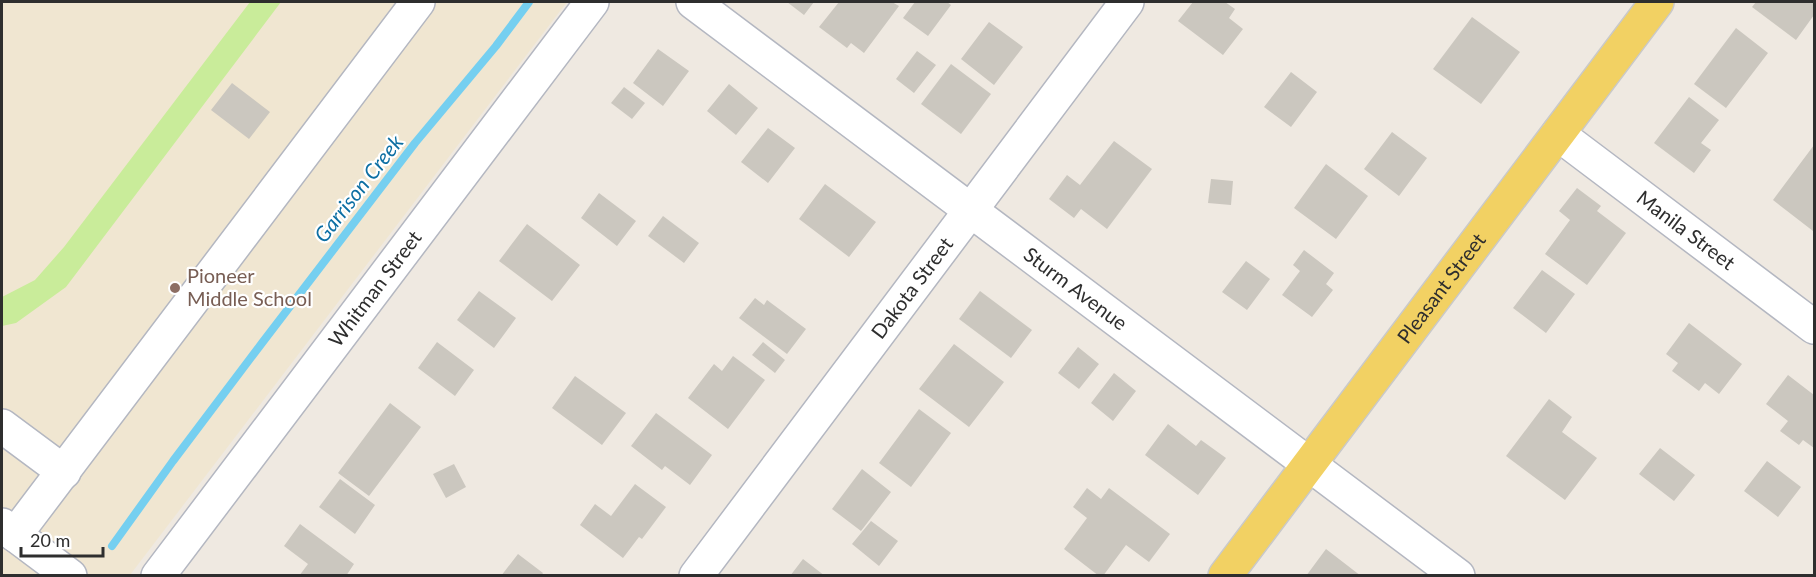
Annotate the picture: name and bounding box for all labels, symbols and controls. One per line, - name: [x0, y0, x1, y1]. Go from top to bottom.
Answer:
- water label: Garrison Creek: [308, 129, 408, 247]
- street label: Manila Street: [1633, 185, 1740, 274]
- street label: Whitman Street: [323, 225, 426, 351]
- street label: Pleasant Street: [1391, 228, 1490, 348]
- street label: Dakota Street: [866, 232, 957, 343]
- street label: Sturm Avenue: [1019, 242, 1132, 335]
- place label: Pioneer Middle School: [187, 263, 312, 310]
- marker: Pioneer Middle School: [168, 281, 182, 295]
- scale bar: [21, 520, 104, 558]
- text: 20 m: [30, 529, 70, 551]

